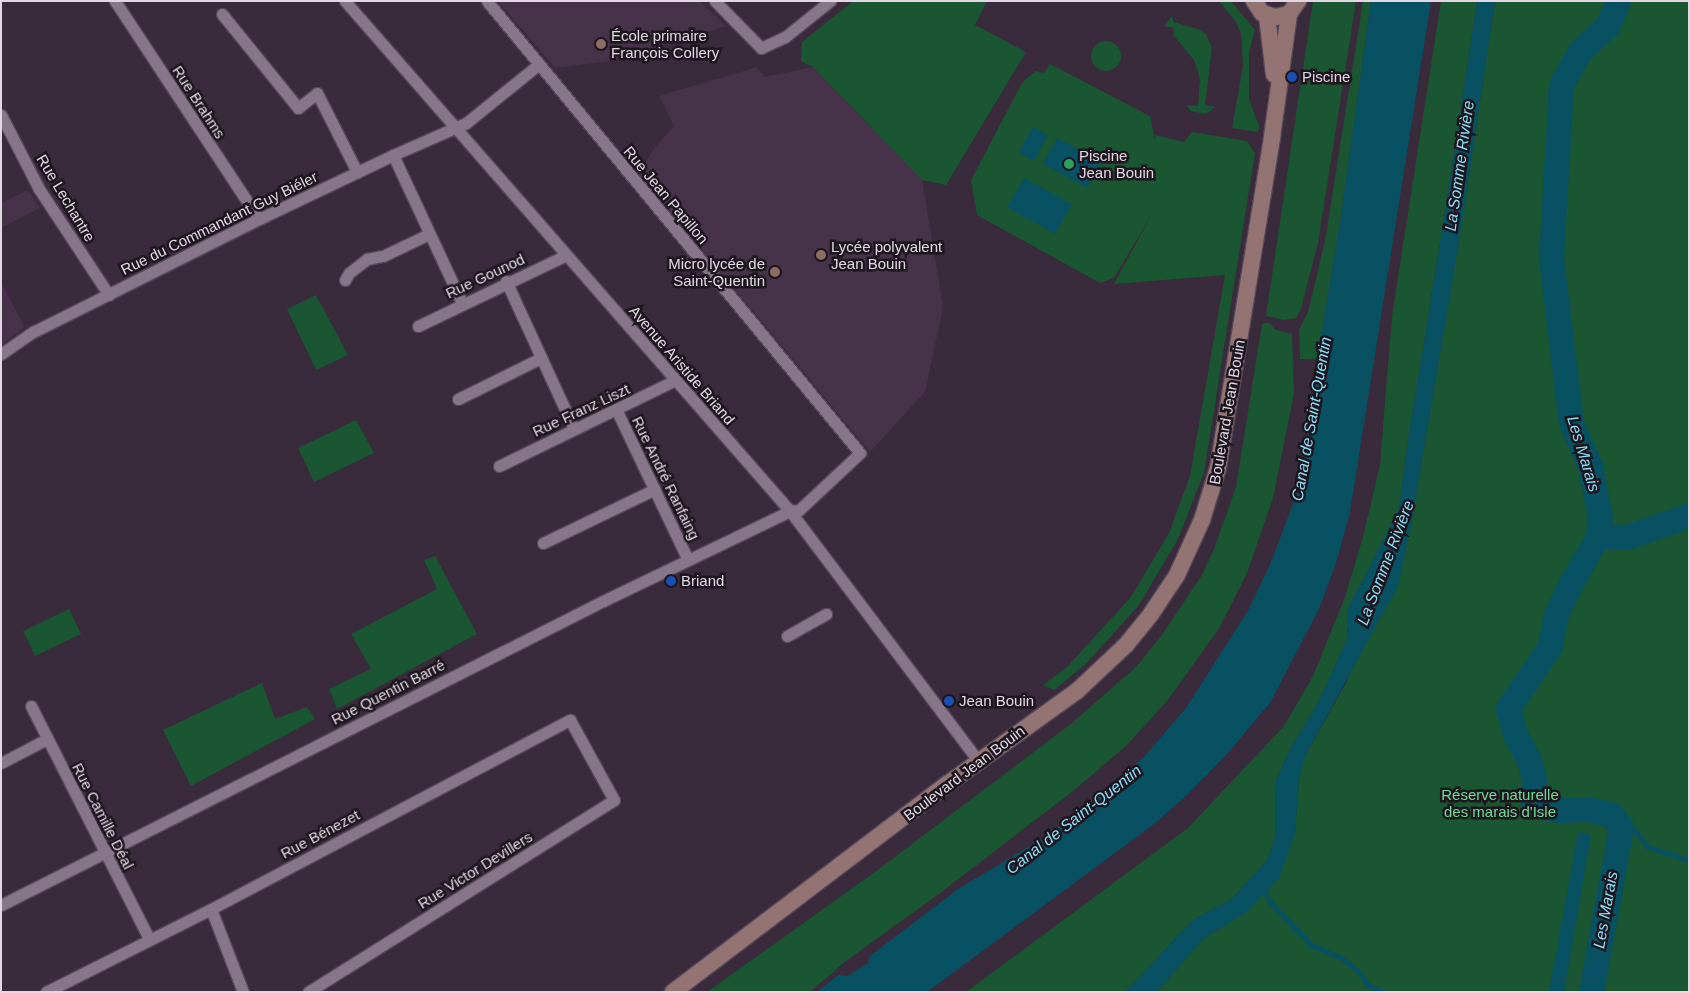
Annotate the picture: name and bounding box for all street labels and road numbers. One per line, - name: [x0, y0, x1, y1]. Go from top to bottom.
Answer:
- street label: Rue Brahms: [169, 62, 229, 142]
- street label: Rue Jean Papillon: [620, 143, 712, 247]
- street label: Rue Lechantre: [33, 151, 99, 245]
- street label: Rue du Commandant Guy Biéler: [118, 167, 320, 279]
- street label: Rue Gounod: [443, 250, 527, 302]
- street label: Avenue Aristide Briand: [625, 302, 739, 428]
- street label: Boulevard Jean Bouin: [1205, 338, 1249, 486]
- street label: Rue Franz Liszt: [530, 380, 632, 440]
- street label: Rue André Ranfaing: [628, 413, 704, 543]
- street label: Rue Quentin Barré: [328, 656, 448, 728]
- street label: Boulevard Jean Bouin: [900, 722, 1028, 824]
- street label: Rue Camille Déal: [68, 760, 138, 872]
- street label: Rue Bénezet: [277, 806, 363, 862]
- street label: Rue Victor Devillers: [414, 828, 536, 912]

